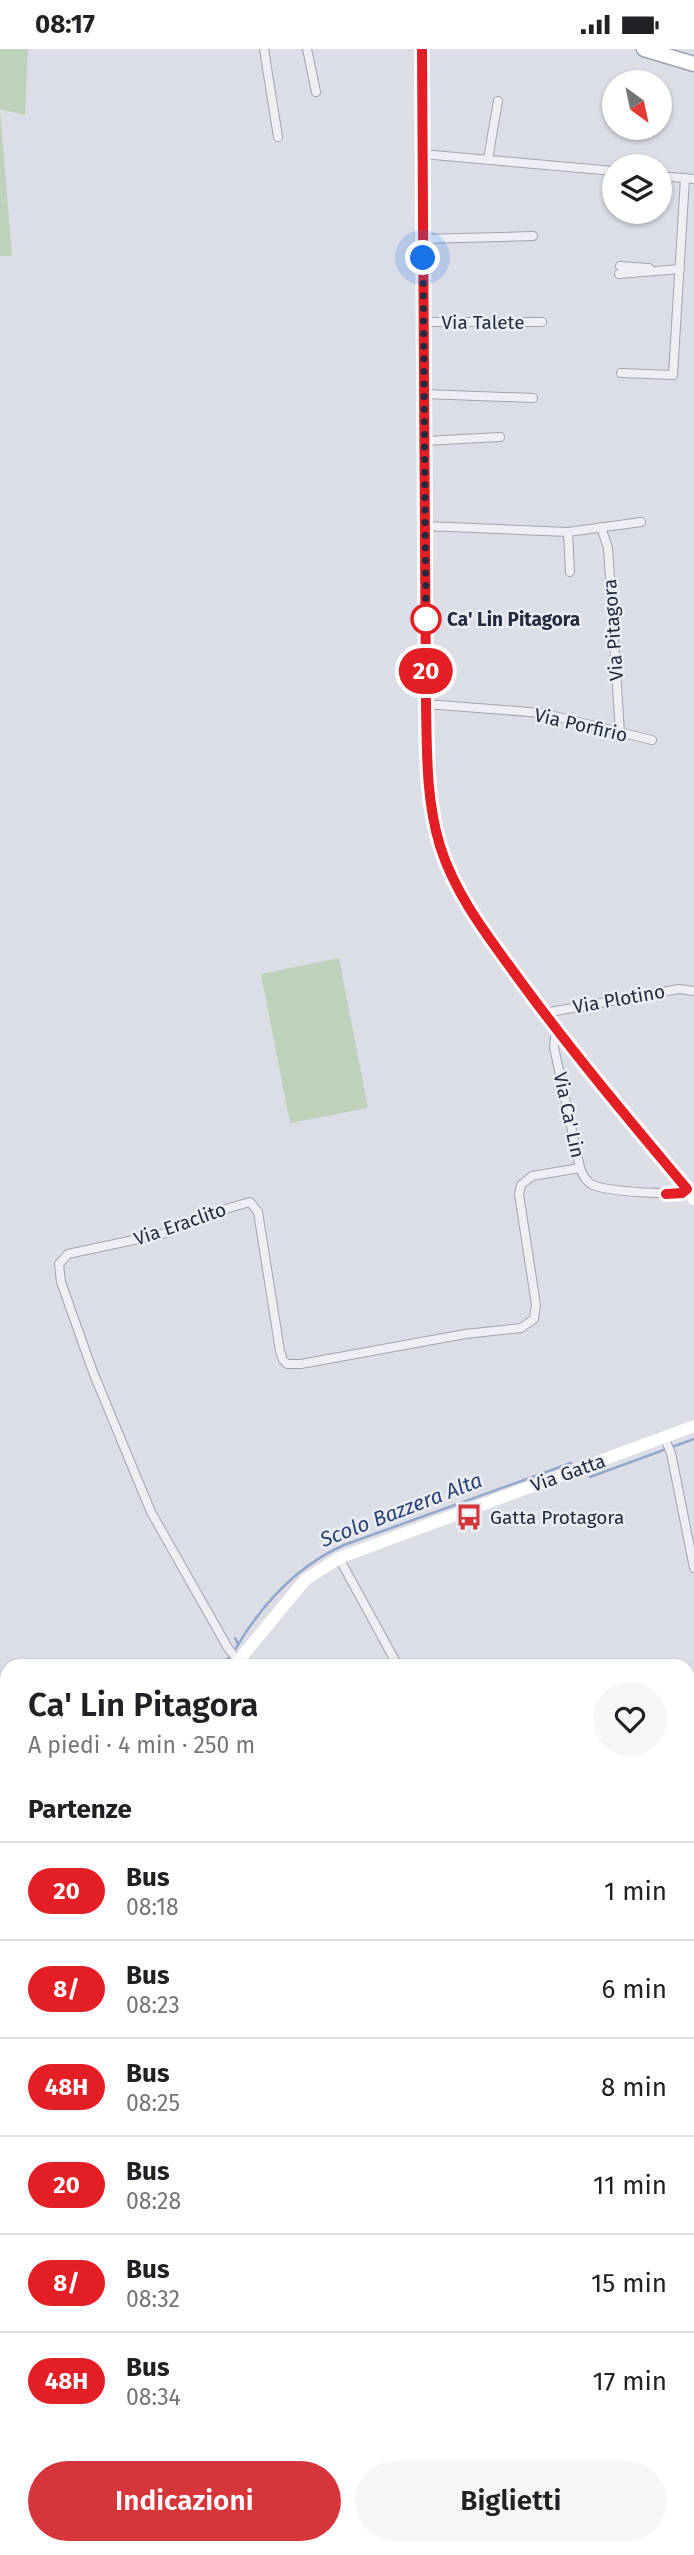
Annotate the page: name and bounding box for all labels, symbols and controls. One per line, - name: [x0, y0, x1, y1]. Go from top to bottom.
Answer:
- text: 08:17: [35, 9, 95, 40]
- north arrow: [602, 70, 672, 140]
- map controls: [602, 70, 672, 224]
- button: layers: [602, 154, 672, 224]
- your location: [405, 240, 440, 275]
- street label: Via Talete: [441, 311, 525, 334]
- street label: Via Pitagora: [598, 578, 628, 682]
- marker: Ca' Lin Pitagora: [411, 604, 441, 634]
- place label: Ca' Lin Pitagora: [447, 608, 580, 631]
- line badge: 20: [394, 648, 458, 694]
- text: 20: [413, 657, 439, 685]
- street label: Via Porfirio: [532, 703, 630, 747]
- street label: Via Plotino: [571, 980, 667, 1018]
- street label: Via Ca' Lin: [549, 1070, 589, 1160]
- street label: Via Eraclito: [131, 1198, 229, 1250]
- street label: Via Gatta: [528, 1449, 608, 1497]
- water label: Scolo Bazzera Alta: [315, 1467, 486, 1553]
- bus stop icon: Gatta Protagora: [454, 1502, 484, 1532]
- place label: Gatta Protagora: [490, 1506, 624, 1529]
- button: heart: [593, 1682, 667, 1756]
- text: Ca' Lin Pitagora: [28, 1685, 259, 1725]
- text: A piedi · 4 min · 250 m: [28, 1731, 255, 1759]
- text: Partenze: [28, 1794, 132, 1825]
- text: Bus: [126, 1862, 169, 1893]
- text: 1 min: [604, 1876, 667, 1907]
- text: 20: [53, 1877, 80, 1905]
- text: 08:18: [126, 1893, 179, 1921]
- text: Bus: [126, 1960, 169, 1991]
- text: 6 min: [601, 1974, 667, 2005]
- text: 8/: [53, 1975, 80, 2003]
- text: 08:23: [126, 1991, 180, 2019]
- text: Bus: [126, 2058, 169, 2089]
- text: 8 min: [601, 2072, 667, 2103]
- text: 48H: [45, 2073, 88, 2101]
- text: 08:25: [126, 2089, 180, 2117]
- text: Bus: [126, 2156, 169, 2187]
- text: 11 min: [593, 2170, 667, 2201]
- text: 20: [53, 2171, 80, 2199]
- text: 08:28: [126, 2187, 181, 2215]
- text: Bus: [126, 2254, 169, 2285]
- text: 15 min: [591, 2268, 667, 2299]
- text: 8/: [53, 2269, 80, 2297]
- text: 08:32: [126, 2285, 180, 2313]
- text: Bus: [126, 2352, 169, 2383]
- text: 17 min: [592, 2366, 667, 2397]
- text: 48H: [45, 2367, 88, 2395]
- text: 08:34: [126, 2383, 181, 2411]
- button: Indicazioni: [28, 2461, 341, 2541]
- button: Biglietti: [355, 2461, 667, 2541]

